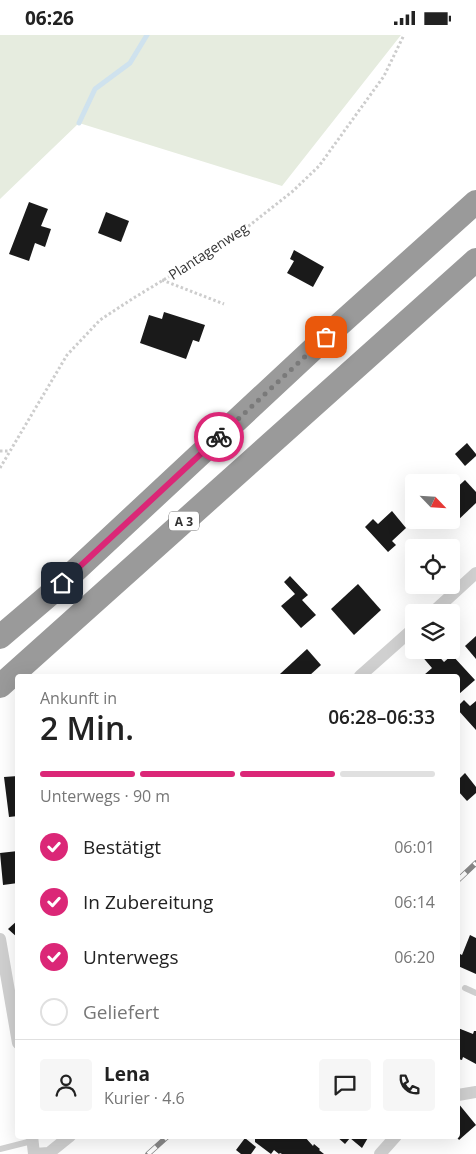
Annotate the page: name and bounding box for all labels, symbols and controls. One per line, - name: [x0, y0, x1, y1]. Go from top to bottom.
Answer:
- text: 06:26: [25, 5, 74, 31]
- street label: Plantagenweg: [164, 218, 252, 284]
- pin: [305, 316, 347, 358]
- icon: bag: [312, 323, 340, 351]
- courier: [194, 412, 244, 462]
- icon: bike: [205, 423, 233, 451]
- north arrow: [405, 474, 460, 529]
- map controls: [405, 474, 460, 659]
- road number: A 3: [169, 511, 199, 531]
- button: locate: [405, 539, 460, 594]
- pin: [41, 562, 83, 604]
- icon: home: [48, 569, 76, 597]
- button: layers: [405, 604, 460, 659]
- text: Ankunft in: [40, 687, 117, 709]
- text: 06:28–06:33: [328, 704, 435, 730]
- text: 2 Min.: [40, 706, 134, 749]
- text: Unterwegs · 90 m: [40, 785, 170, 807]
- icon: check: [40, 833, 68, 861]
- text: Bestätigt: [83, 834, 161, 860]
- text: 06:01: [394, 836, 435, 858]
- icon: check: [40, 888, 68, 916]
- text: In Zubereitung: [83, 889, 213, 915]
- text: 06:14: [394, 891, 435, 913]
- icon: check: [40, 943, 68, 971]
- text: Unterwegs: [83, 944, 178, 970]
- text: 06:20: [394, 946, 435, 968]
- text: Geliefert: [83, 999, 159, 1025]
- button: person: [40, 1059, 92, 1111]
- button: chat: [319, 1059, 371, 1111]
- button: phone: [383, 1059, 435, 1111]
- text: Lena: [104, 1061, 150, 1087]
- text: Kurier · 4.6: [104, 1087, 185, 1109]

